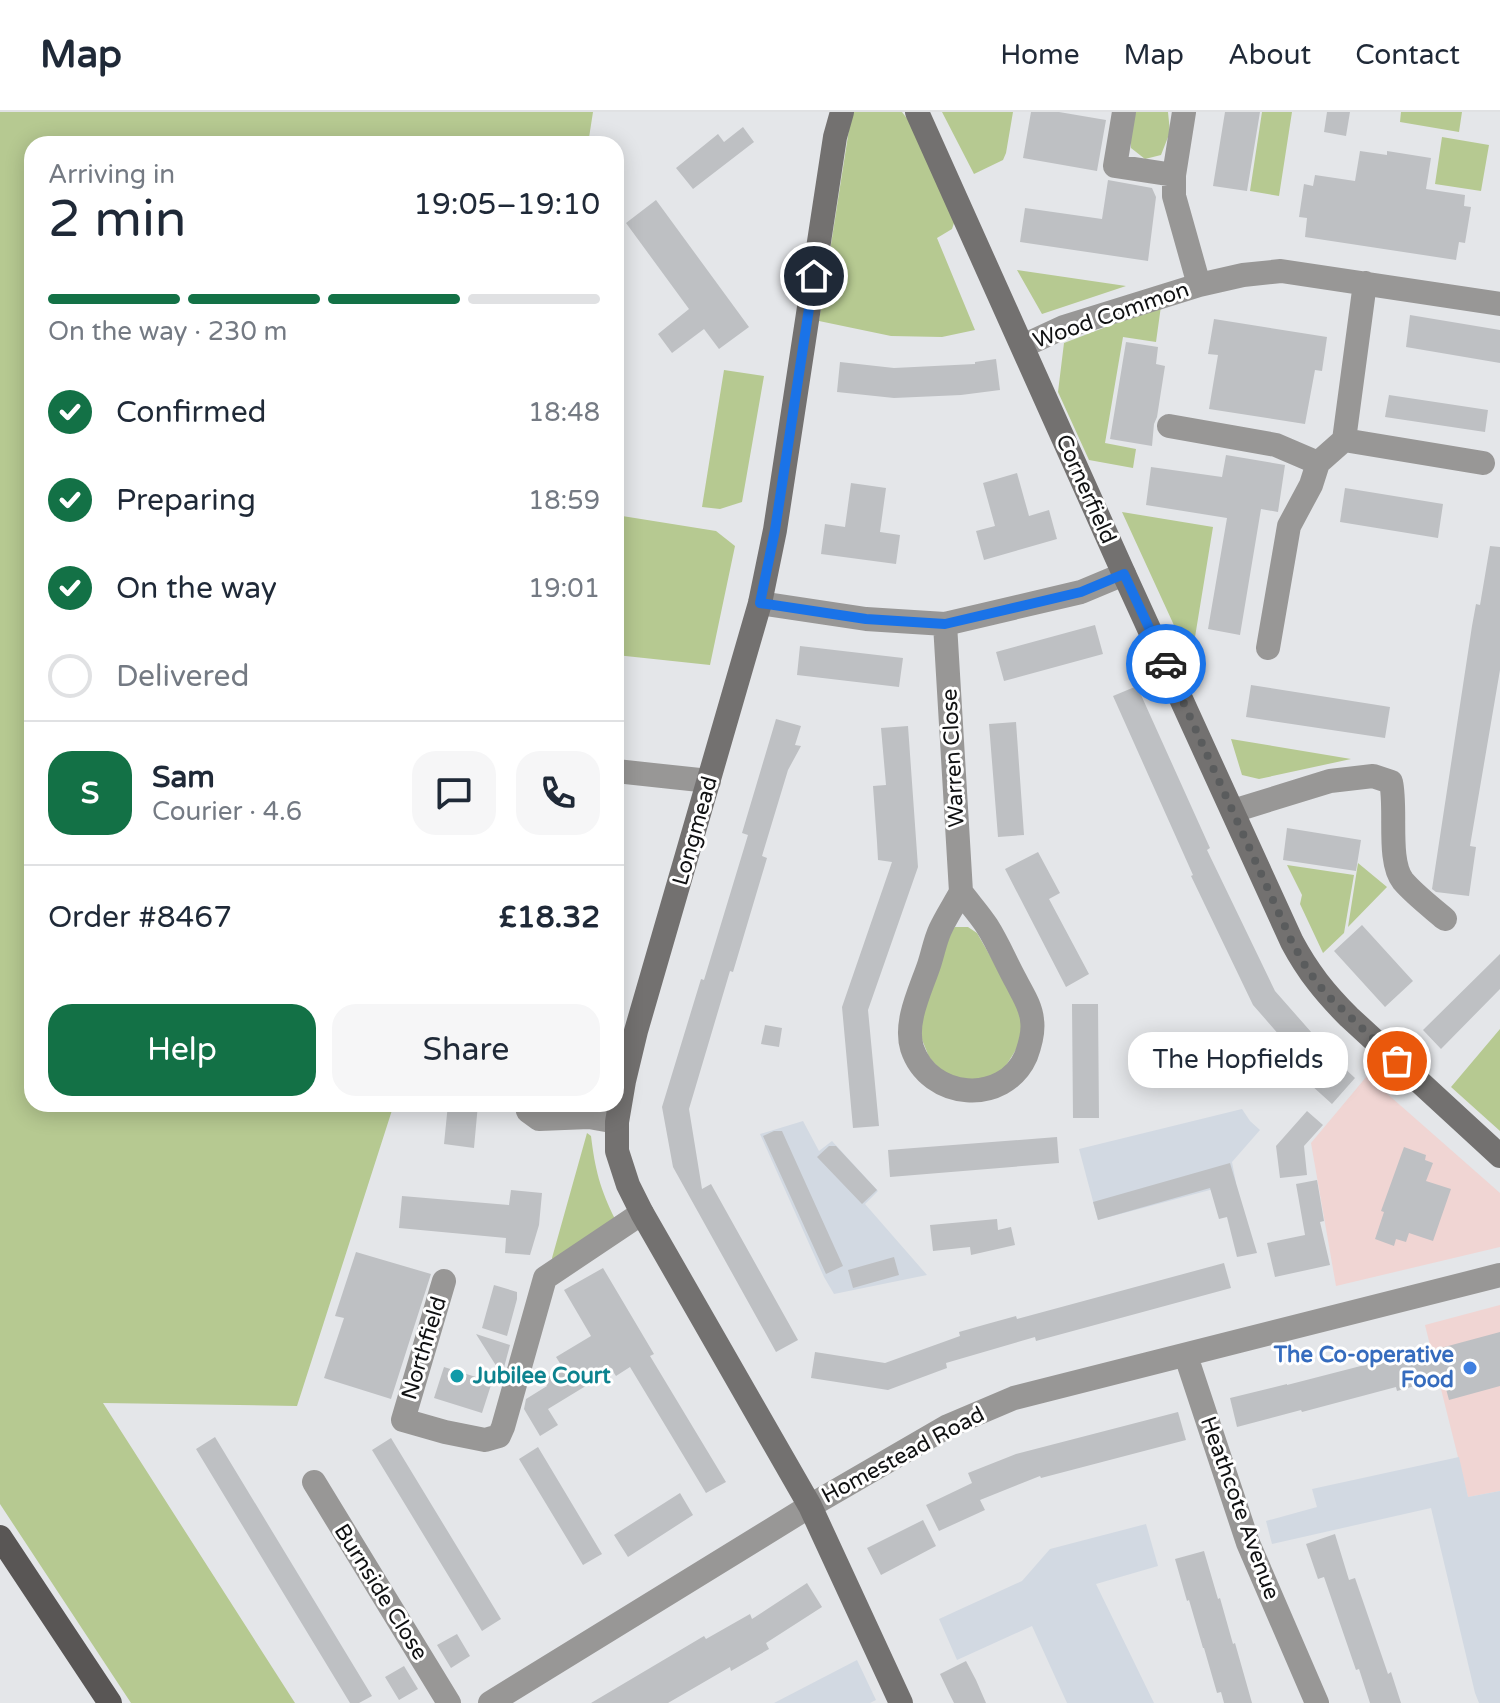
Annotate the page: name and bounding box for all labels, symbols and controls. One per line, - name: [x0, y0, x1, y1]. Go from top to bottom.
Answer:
- text: Map: [40, 32, 122, 78]
- text: Home: [1000, 38, 1080, 72]
- text: Map: [1124, 38, 1184, 72]
- text: About: [1228, 38, 1311, 72]
- text: Contact: [1355, 38, 1460, 72]
- text: Arriving in: [48, 159, 175, 190]
- text: 19:05–19:10: [413, 186, 600, 223]
- text: 2 min: [48, 188, 187, 251]
- pin: [780, 242, 848, 310]
- icon: home: [792, 254, 836, 298]
- street label: Wood Common: [1030, 276, 1192, 354]
- text: On the way · 230 m: [48, 316, 287, 347]
- icon: check: [48, 390, 92, 434]
- text: Confirmed: [116, 394, 267, 431]
- text: 18:48: [528, 397, 600, 428]
- street label: Cornerfield: [1050, 430, 1122, 548]
- icon: check: [48, 478, 92, 522]
- text: Preparing: [116, 482, 256, 519]
- text: 18:59: [528, 485, 600, 516]
- icon: check: [48, 566, 92, 610]
- text: On the way: [116, 570, 277, 607]
- text: 19:01: [528, 573, 600, 604]
- courier: [1126, 624, 1206, 704]
- icon: car: [1144, 642, 1188, 686]
- text: Delivered: [116, 658, 250, 695]
- street label: Warren Close: [936, 688, 970, 828]
- button: chat: [412, 751, 496, 835]
- button: phone: [516, 751, 600, 835]
- text: Sam: [152, 759, 215, 796]
- street label: Longmead: [667, 773, 723, 889]
- text: S: [81, 775, 99, 812]
- text: Courier · 4.6: [152, 796, 302, 827]
- text: Order #8467: [48, 899, 232, 936]
- text: £18.32: [499, 899, 600, 936]
- button: Help: [48, 1004, 316, 1096]
- button: Share: [332, 1004, 600, 1096]
- pin: [1363, 1027, 1431, 1095]
- callout: The Hopfields: [1129, 1033, 1349, 1089]
- icon: bag: [1375, 1039, 1419, 1083]
- text: The Hopfields: [1153, 1044, 1323, 1075]
- street label: Northfield: [396, 1293, 452, 1403]
- place label: The Co-operative Food: [1273, 1342, 1454, 1393]
- marker: The Co-operative Food: [1461, 1359, 1479, 1377]
- place label: Jubilee Court: [472, 1363, 611, 1389]
- marker: Jubilee Court: [448, 1367, 466, 1385]
- street label: Homestead Road: [817, 1401, 989, 1509]
- street label: Heathcote Avenue: [1195, 1413, 1285, 1603]
- street label: Burnside Close: [329, 1519, 433, 1665]

